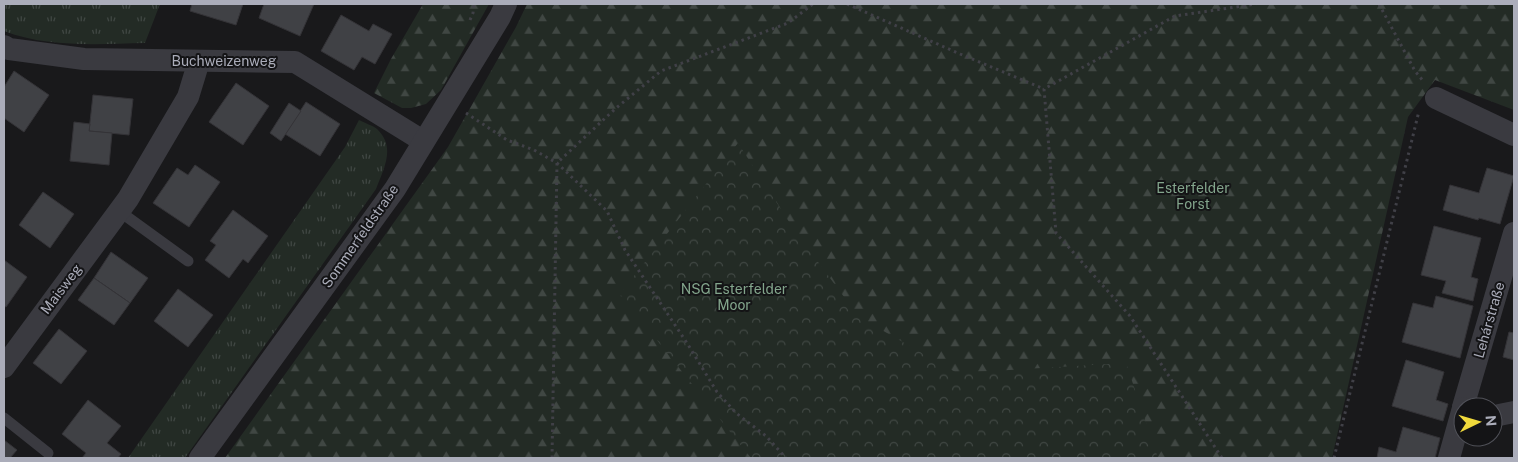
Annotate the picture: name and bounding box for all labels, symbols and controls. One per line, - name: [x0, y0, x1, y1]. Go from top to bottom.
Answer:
- street label: Buchweizenweg: [172, 53, 277, 69]
- park label: Esterfelder Forst: [1156, 180, 1230, 212]
- street label: Sommerfeldstraße: [318, 181, 402, 291]
- street label: Maisweg: [37, 261, 85, 317]
- street label: Lehárstraße: [1470, 280, 1508, 360]
- park label: NSG Esterfelder Moor: [681, 281, 787, 313]
- north arrow: [1453, 397, 1503, 447]
- text: N: [1483, 415, 1499, 427]

